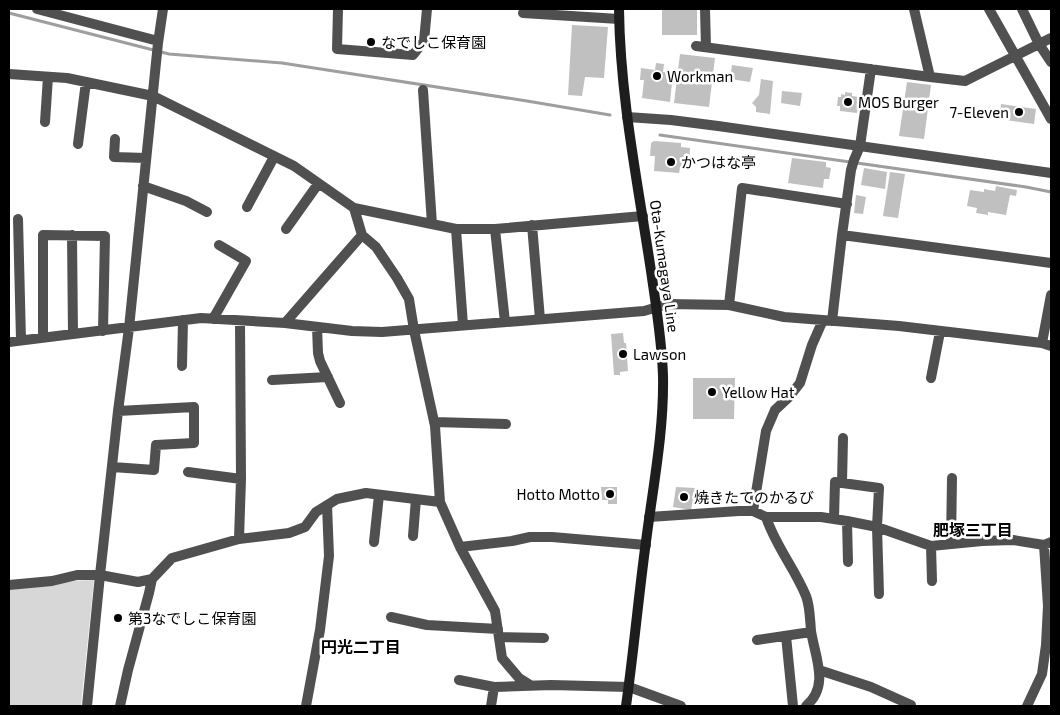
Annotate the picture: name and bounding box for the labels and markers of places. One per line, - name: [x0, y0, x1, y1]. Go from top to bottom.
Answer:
- place label: なでしこ保育園: [381, 33, 486, 51]
- marker: なでしこ保育園: [365, 36, 377, 48]
- place label: Workman: [667, 67, 733, 85]
- marker: Workman: [651, 70, 663, 82]
- place label: MOS Burger: [858, 93, 939, 111]
- marker: MOS Burger: [842, 96, 854, 108]
- place label: 7-Eleven: [949, 103, 1009, 121]
- marker: 7-Eleven: [1013, 106, 1025, 118]
- place label: かつはな亭: [681, 153, 756, 171]
- marker: かつはな亭: [665, 156, 677, 168]
- place label: Lawson: [633, 345, 686, 363]
- marker: Lawson: [617, 348, 629, 360]
- place label: Yellow Hat: [722, 383, 795, 401]
- marker: Yellow Hat: [706, 386, 718, 398]
- place label: Hotto Motto: [517, 485, 600, 503]
- marker: Hotto Motto: [604, 488, 616, 500]
- place label: 焼きたてのかるび: [694, 488, 814, 506]
- marker: 焼きたてのかるび: [678, 491, 690, 503]
- place label: 第3なでしこ保育園: [128, 609, 256, 627]
- marker: 第3なでしこ保育園: [112, 612, 124, 624]

